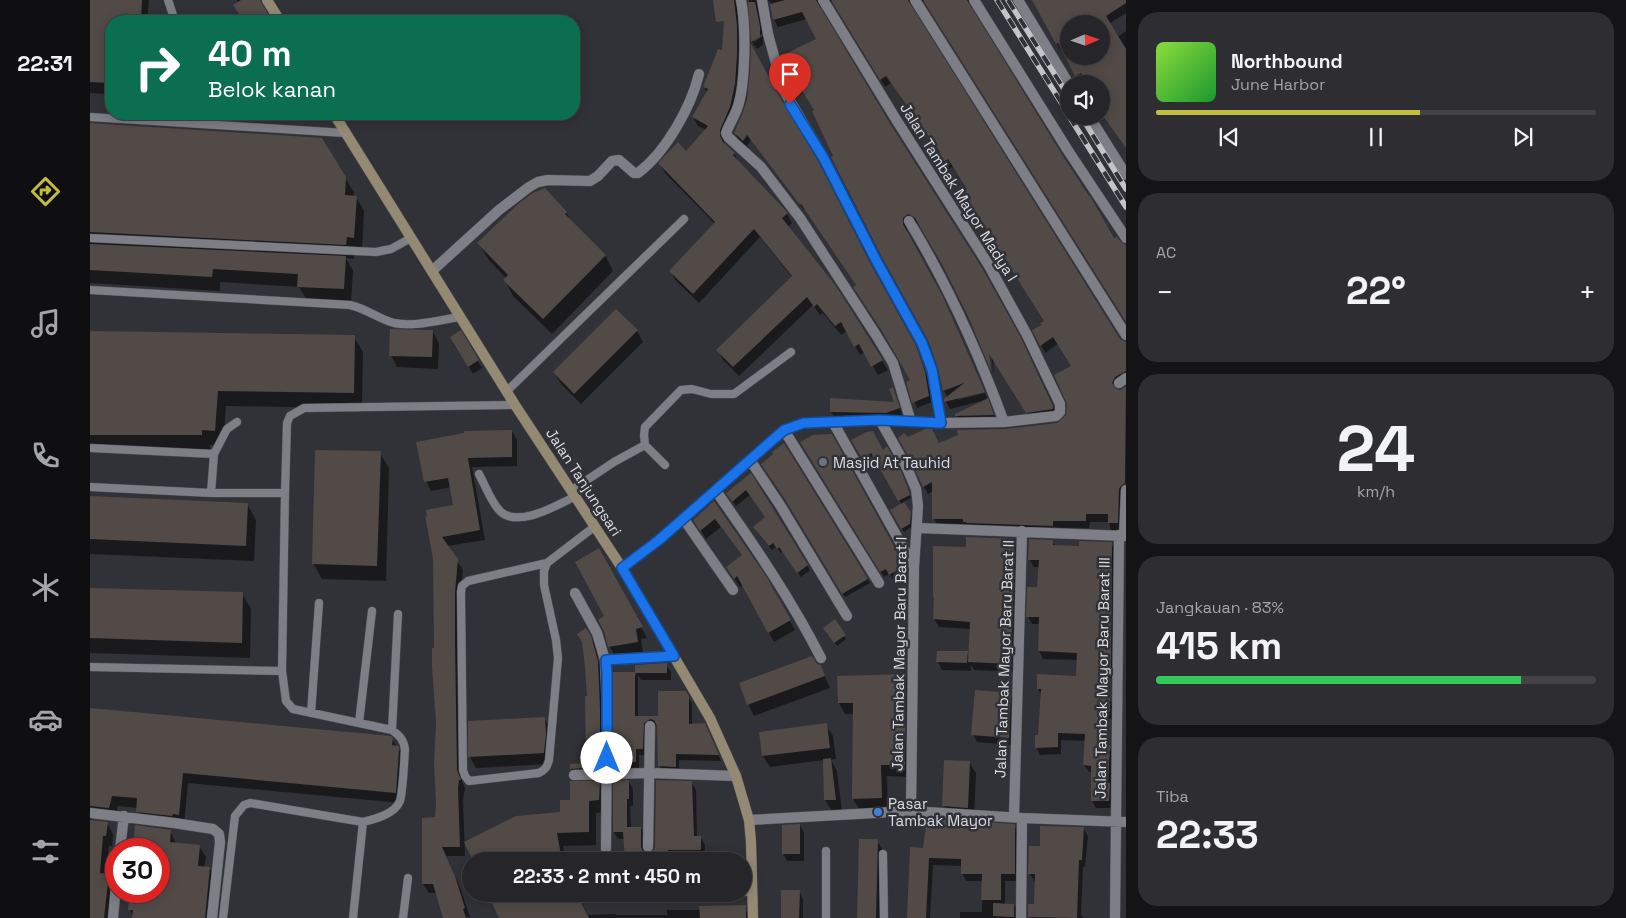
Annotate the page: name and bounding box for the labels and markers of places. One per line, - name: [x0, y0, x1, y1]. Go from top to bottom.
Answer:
- pin: [769, 53, 811, 104]
- place label: Masjid At Tauhid: [833, 453, 950, 472]
- marker: Masjid At Tauhid: [817, 456, 829, 468]
- place label: Pasar Tambak Mayor: [888, 794, 993, 830]
- marker: Pasar Tambak Mayor: [872, 806, 884, 818]

